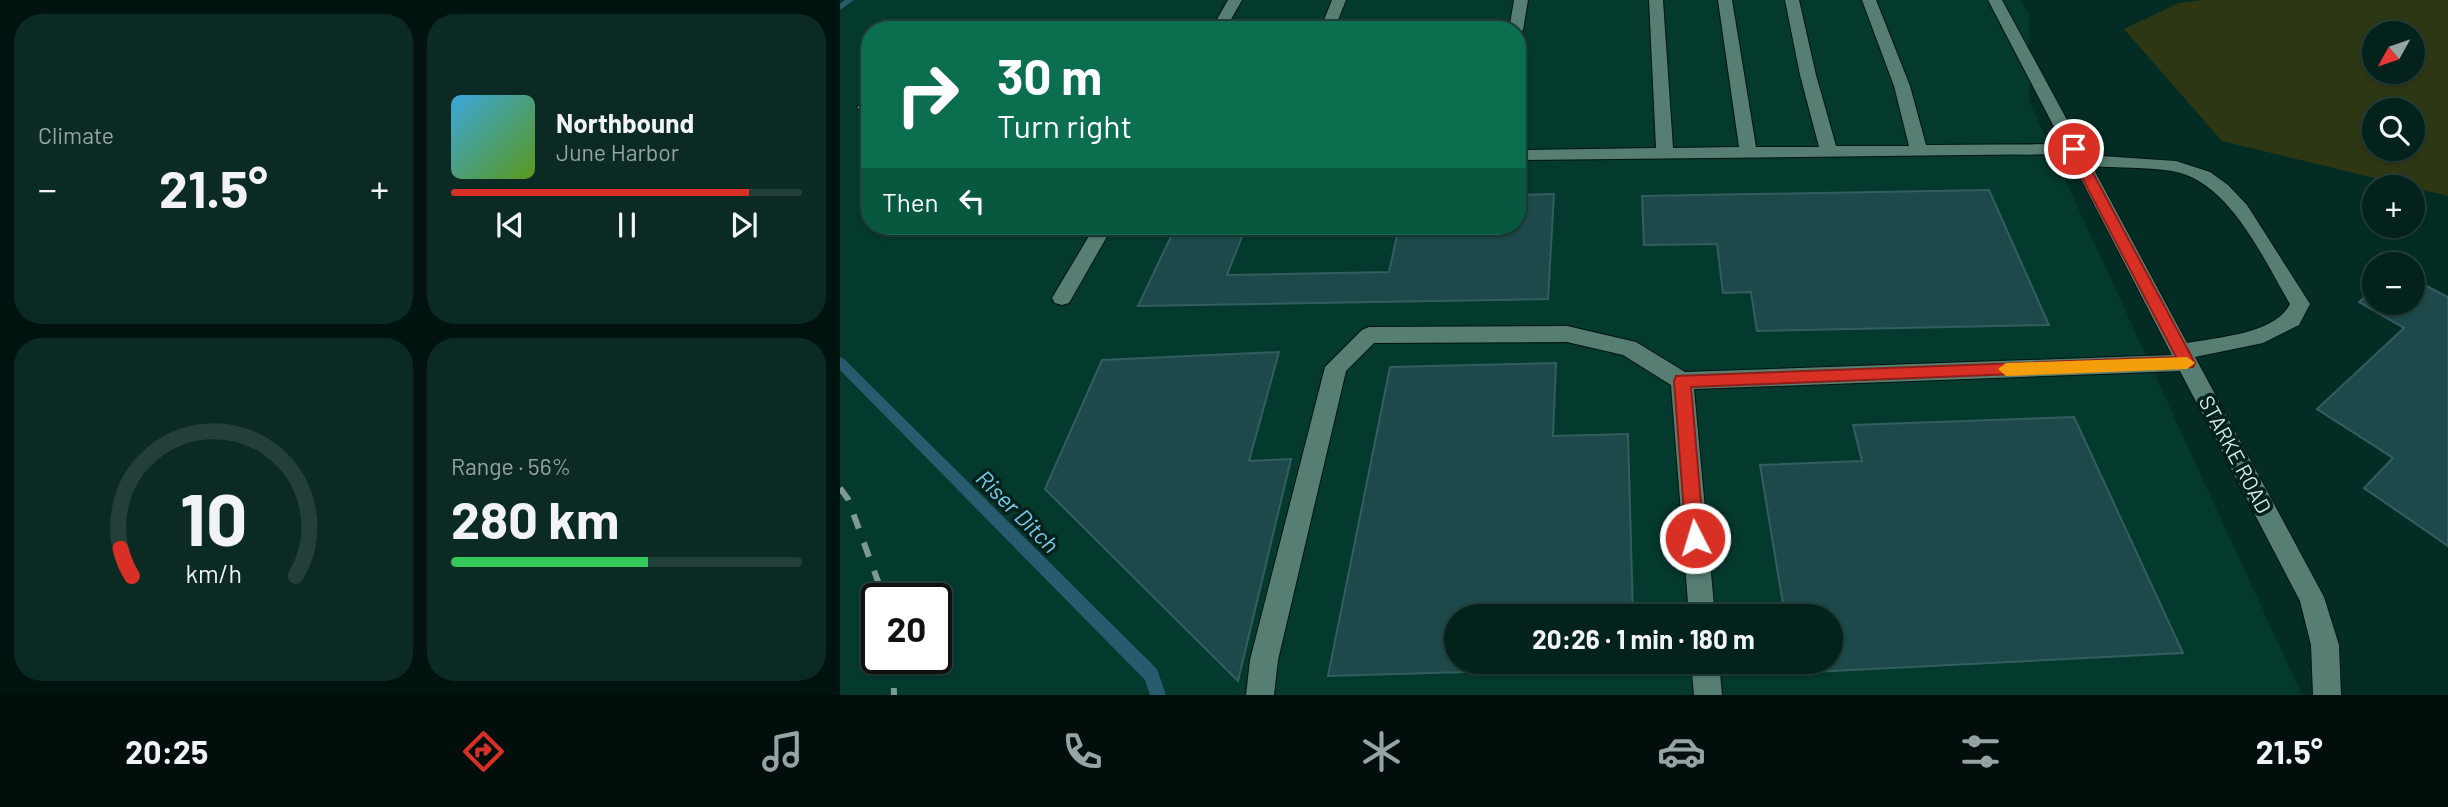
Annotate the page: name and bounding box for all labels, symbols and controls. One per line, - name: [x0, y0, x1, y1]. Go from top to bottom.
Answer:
- north arrow: [2362, 21, 2426, 84]
- map controls: [2362, 21, 2425, 315]
- text: 30 m: [997, 46, 1102, 105]
- icon: right: [882, 49, 973, 140]
- button: search: [2362, 98, 2425, 161]
- text: Turn right: [997, 106, 1132, 144]
- text: Northbound: [556, 107, 694, 138]
- pin: [2044, 119, 2104, 179]
- text: Climate: [38, 121, 114, 149]
- icon: arrive: [2055, 130, 2093, 168]
- text: June Harbor: [556, 138, 679, 166]
- text: 21.5°: [159, 156, 268, 218]
- text: −: [38, 165, 57, 211]
- text: +: [370, 165, 389, 211]
- button: +: [2362, 175, 2425, 238]
- icon: left: [953, 182, 991, 220]
- text: Then: [882, 186, 939, 217]
- icon: previous: [491, 206, 529, 244]
- icon: pause: [608, 206, 646, 244]
- icon: next: [725, 206, 763, 244]
- button: −: [2362, 252, 2425, 315]
- street label: STARKE ROAD: [2195, 391, 2277, 517]
- text: Range · 56%: [451, 452, 571, 480]
- water label: Riser Ditch: [971, 464, 1065, 558]
- text: 10: [180, 473, 247, 561]
- text: 280 km: [451, 487, 619, 549]
- position arrow: [1658, 501, 1732, 575]
- text: km/h: [185, 557, 242, 587]
- speed limit sign: 20: [861, 583, 952, 674]
- text: 20:26 · 1 min · 180 m: [1532, 623, 1755, 654]
- icon: directions: [459, 727, 508, 776]
- icon: music: [758, 727, 807, 776]
- icon: phone: [1058, 727, 1107, 776]
- icon: climate: [1357, 727, 1406, 776]
- icon: car: [1657, 727, 1706, 776]
- icon: filters: [1956, 727, 2005, 776]
- text: 20:25: [125, 732, 208, 770]
- text: 21.5°: [2256, 732, 2323, 770]

